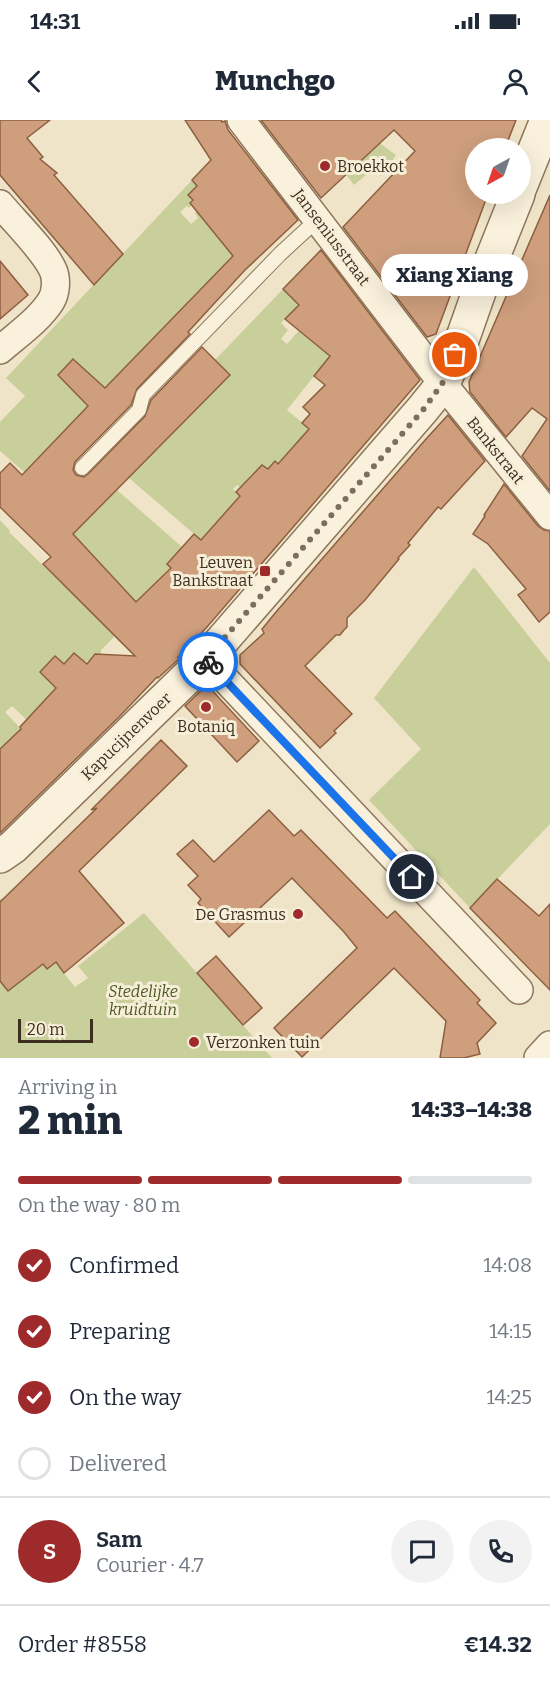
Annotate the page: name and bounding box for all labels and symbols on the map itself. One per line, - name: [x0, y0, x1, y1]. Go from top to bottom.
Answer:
- north arrow: [465, 138, 531, 204]
- place label: Broekkot: [337, 157, 404, 176]
- marker: Broekkot: [318, 159, 332, 173]
- street label: Janseniusstraat: [289, 184, 374, 290]
- callout: Xiang Xiang: [382, 253, 528, 295]
- pin: [429, 329, 480, 380]
- street label: Bankstraat: [463, 413, 529, 488]
- place label: Leuven Bankstraat: [172, 553, 253, 590]
- marker: Leuven Bankstraat: [258, 564, 272, 578]
- courier: [178, 632, 238, 692]
- street label: Kapucijnenvoer: [77, 689, 175, 784]
- marker: Botaniq: [199, 700, 213, 714]
- place label: Botaniq: [177, 717, 236, 736]
- pin: [386, 851, 437, 902]
- place label: De Grasmus: [195, 905, 286, 924]
- marker: De Grasmus: [291, 907, 305, 921]
- park label: Stedelijke kruidtuin: [108, 982, 178, 1019]
- scale bar: [18, 1016, 93, 1043]
- place label: Verzonken tuin: [206, 1033, 320, 1052]
- marker: Verzonken tuin: [187, 1035, 201, 1049]

